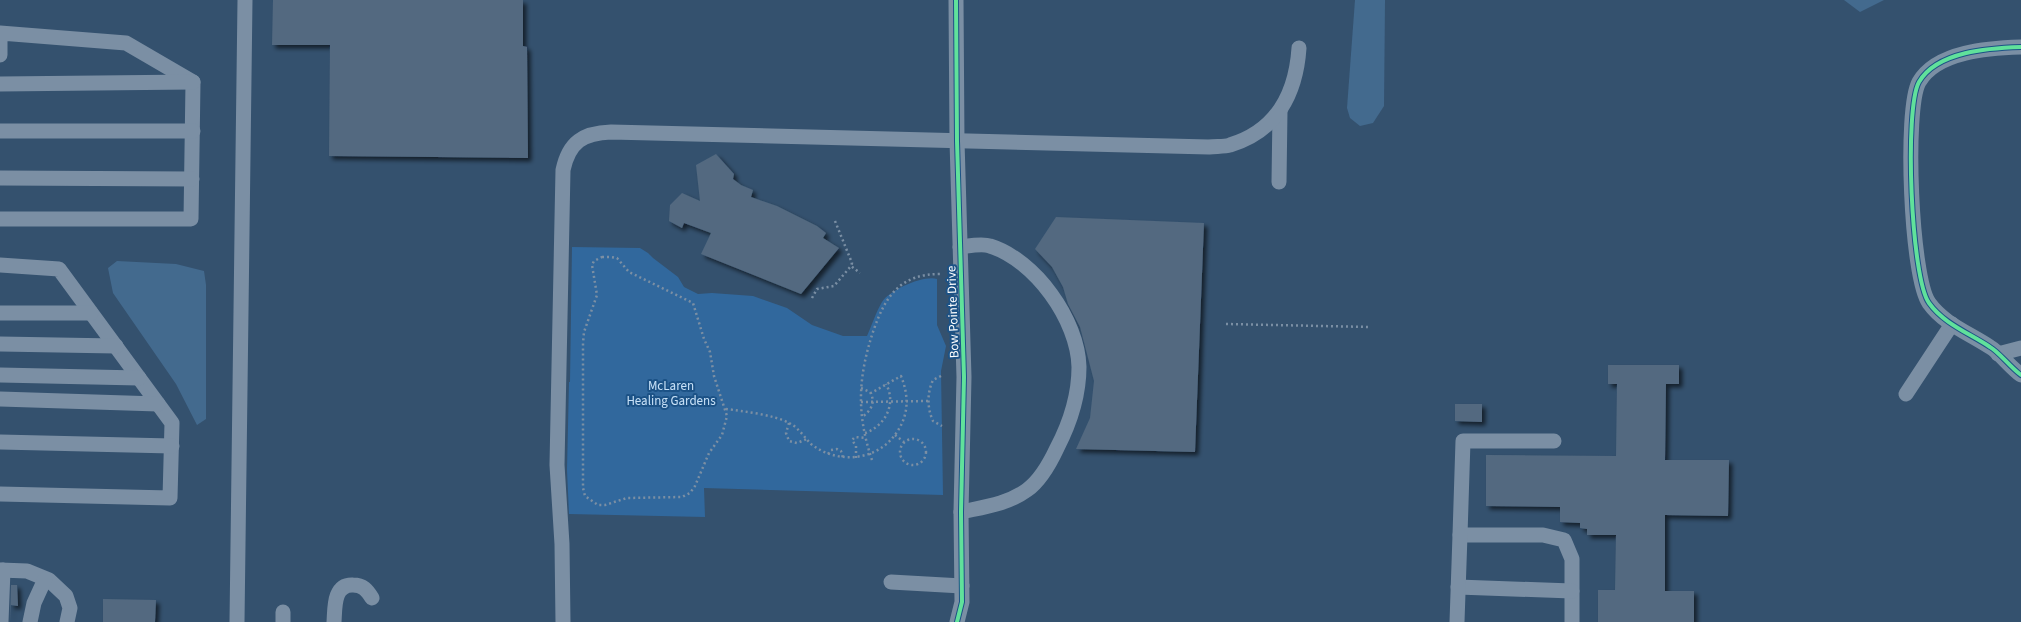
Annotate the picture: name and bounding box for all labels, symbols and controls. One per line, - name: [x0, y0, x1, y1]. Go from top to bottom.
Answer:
- street label: Bow Pointe Drive: [942, 265, 964, 358]
- park label: McLaren Healing Gardens: [626, 377, 716, 410]

